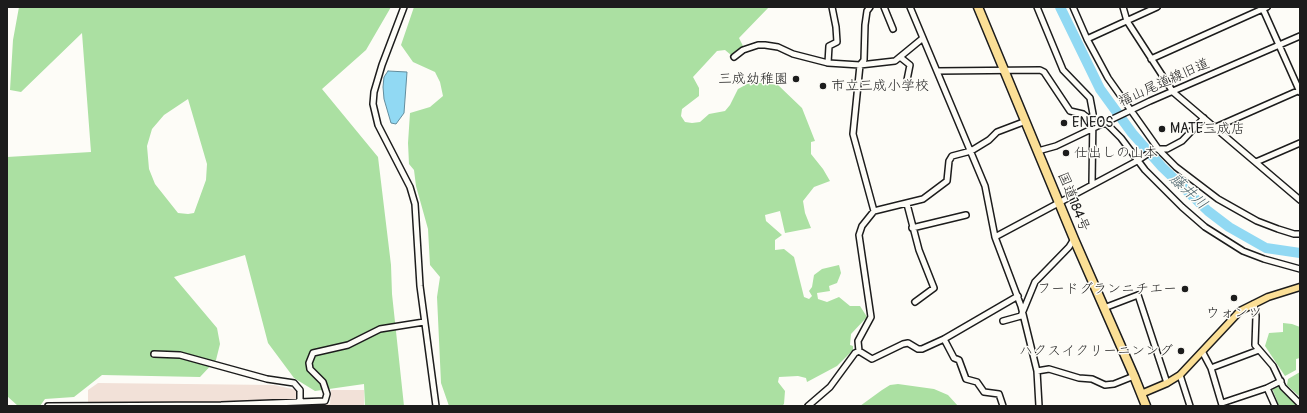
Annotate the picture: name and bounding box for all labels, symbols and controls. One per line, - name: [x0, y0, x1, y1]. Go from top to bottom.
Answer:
- street label: 福山尾道線旧道: [1116, 55, 1212, 111]
- place label: 三成幼稚園: [718, 71, 788, 87]
- marker: 三成幼稚園: [791, 74, 801, 84]
- place label: 市立三成小学校: [831, 78, 929, 94]
- marker: 市立三成小学校: [818, 81, 828, 91]
- place label: ENEOS: [1072, 115, 1113, 131]
- marker: ENEOS: [1059, 118, 1069, 128]
- place label: MATE三成店: [1170, 121, 1245, 137]
- marker: MATE三成店: [1157, 124, 1167, 134]
- place label: 仕出しの山本: [1074, 145, 1158, 161]
- marker: 仕出しの山本: [1061, 148, 1071, 158]
- street label: 国道184号: [1053, 170, 1093, 234]
- water label: 藤井川: [1165, 170, 1211, 214]
- place label: フードグランニチエー: [1037, 281, 1177, 297]
- marker: フードグランニチエー: [1180, 284, 1190, 294]
- marker: ウォンツ: [1229, 293, 1239, 303]
- place label: ウォンツ: [1206, 305, 1262, 321]
- place label: ハクスイクリーニンング: [1019, 343, 1173, 359]
- marker: ハクスイクリーニンング: [1176, 346, 1186, 356]

